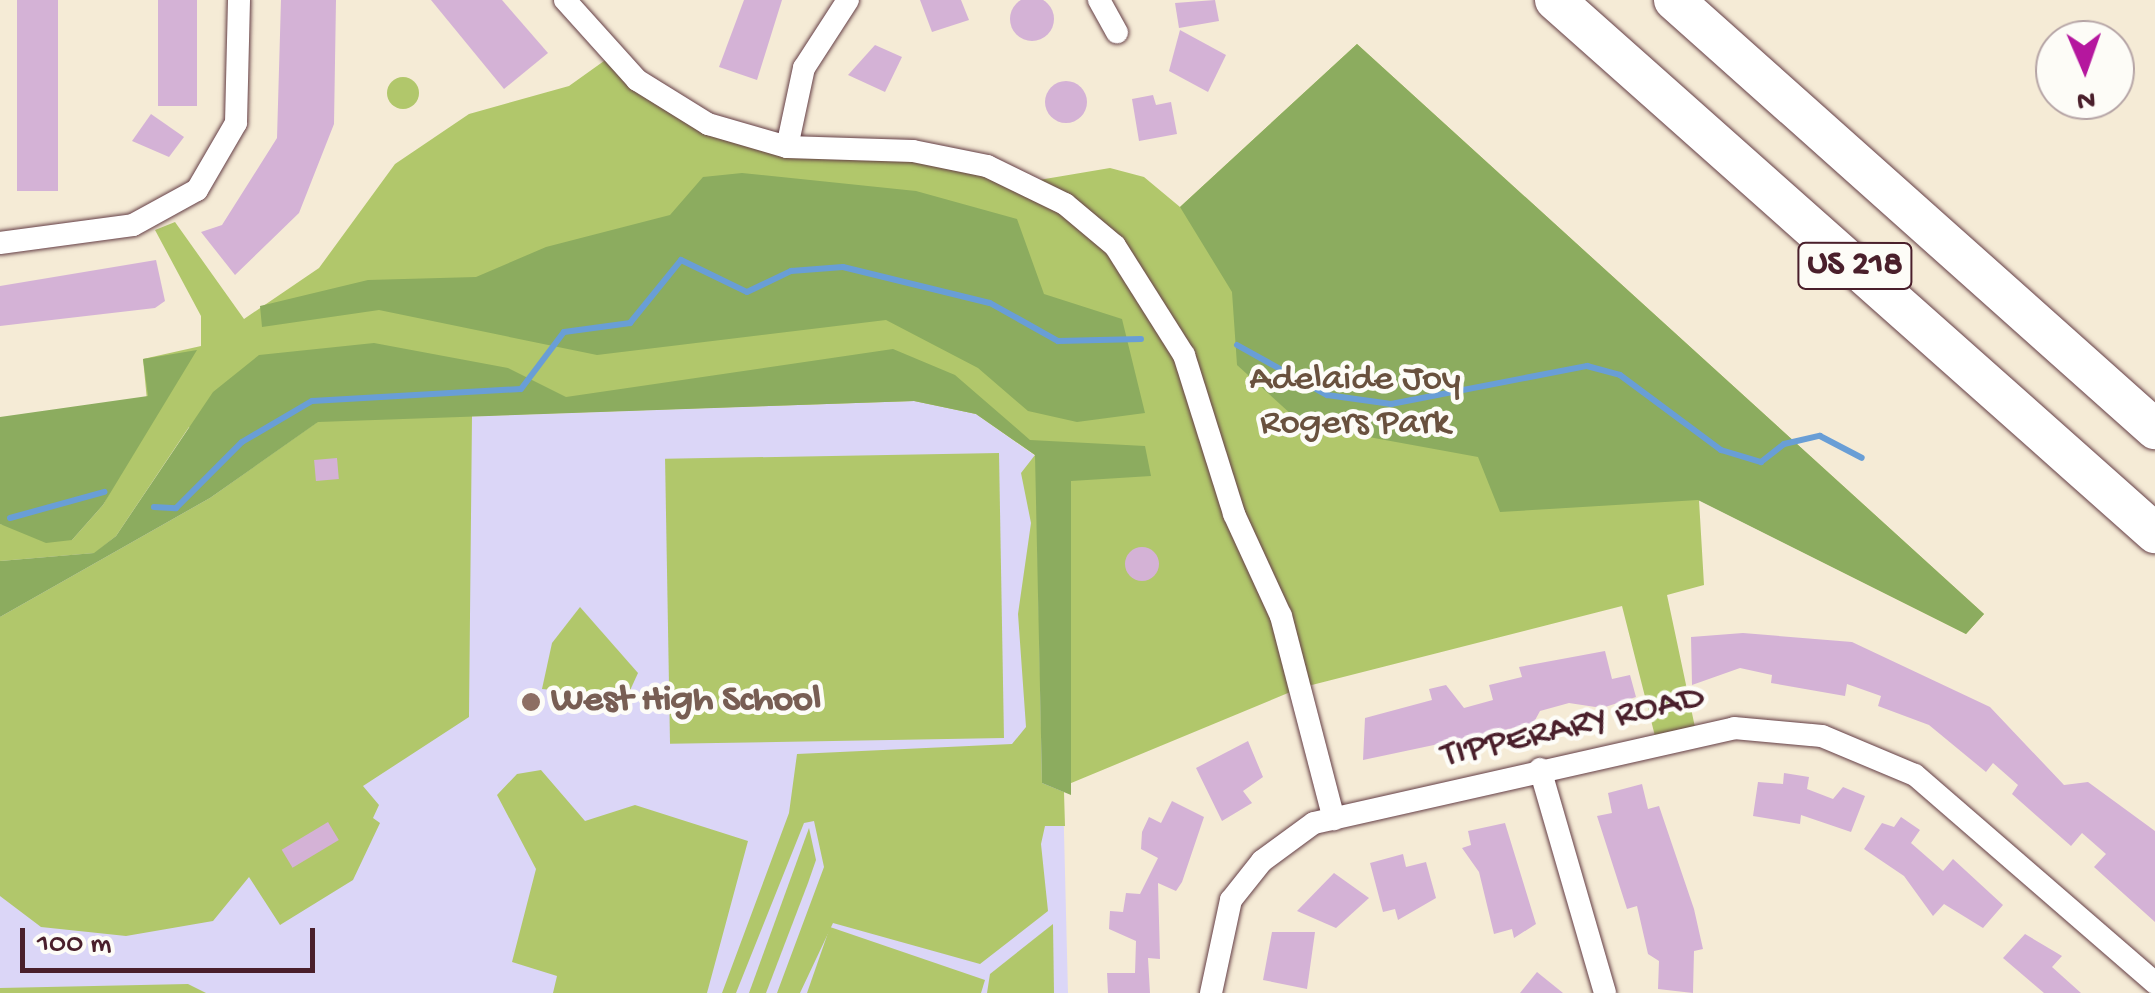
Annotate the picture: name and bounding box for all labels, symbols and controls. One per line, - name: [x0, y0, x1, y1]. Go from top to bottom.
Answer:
- north arrow: [2035, 20, 2135, 120]
- text: N: [2076, 82, 2096, 115]
- road number: US 218: [1795, 236, 1915, 296]
- park label: Adelaide Joy Rogers Park: [1249, 358, 1461, 448]
- street label: TIPPERARY ROAD: [1437, 676, 1709, 780]
- place label: West High School: [551, 679, 821, 725]
- marker: West High School: [520, 691, 542, 713]
- scale bar: [25, 908, 320, 970]
- text: 100 m: [37, 928, 112, 963]

